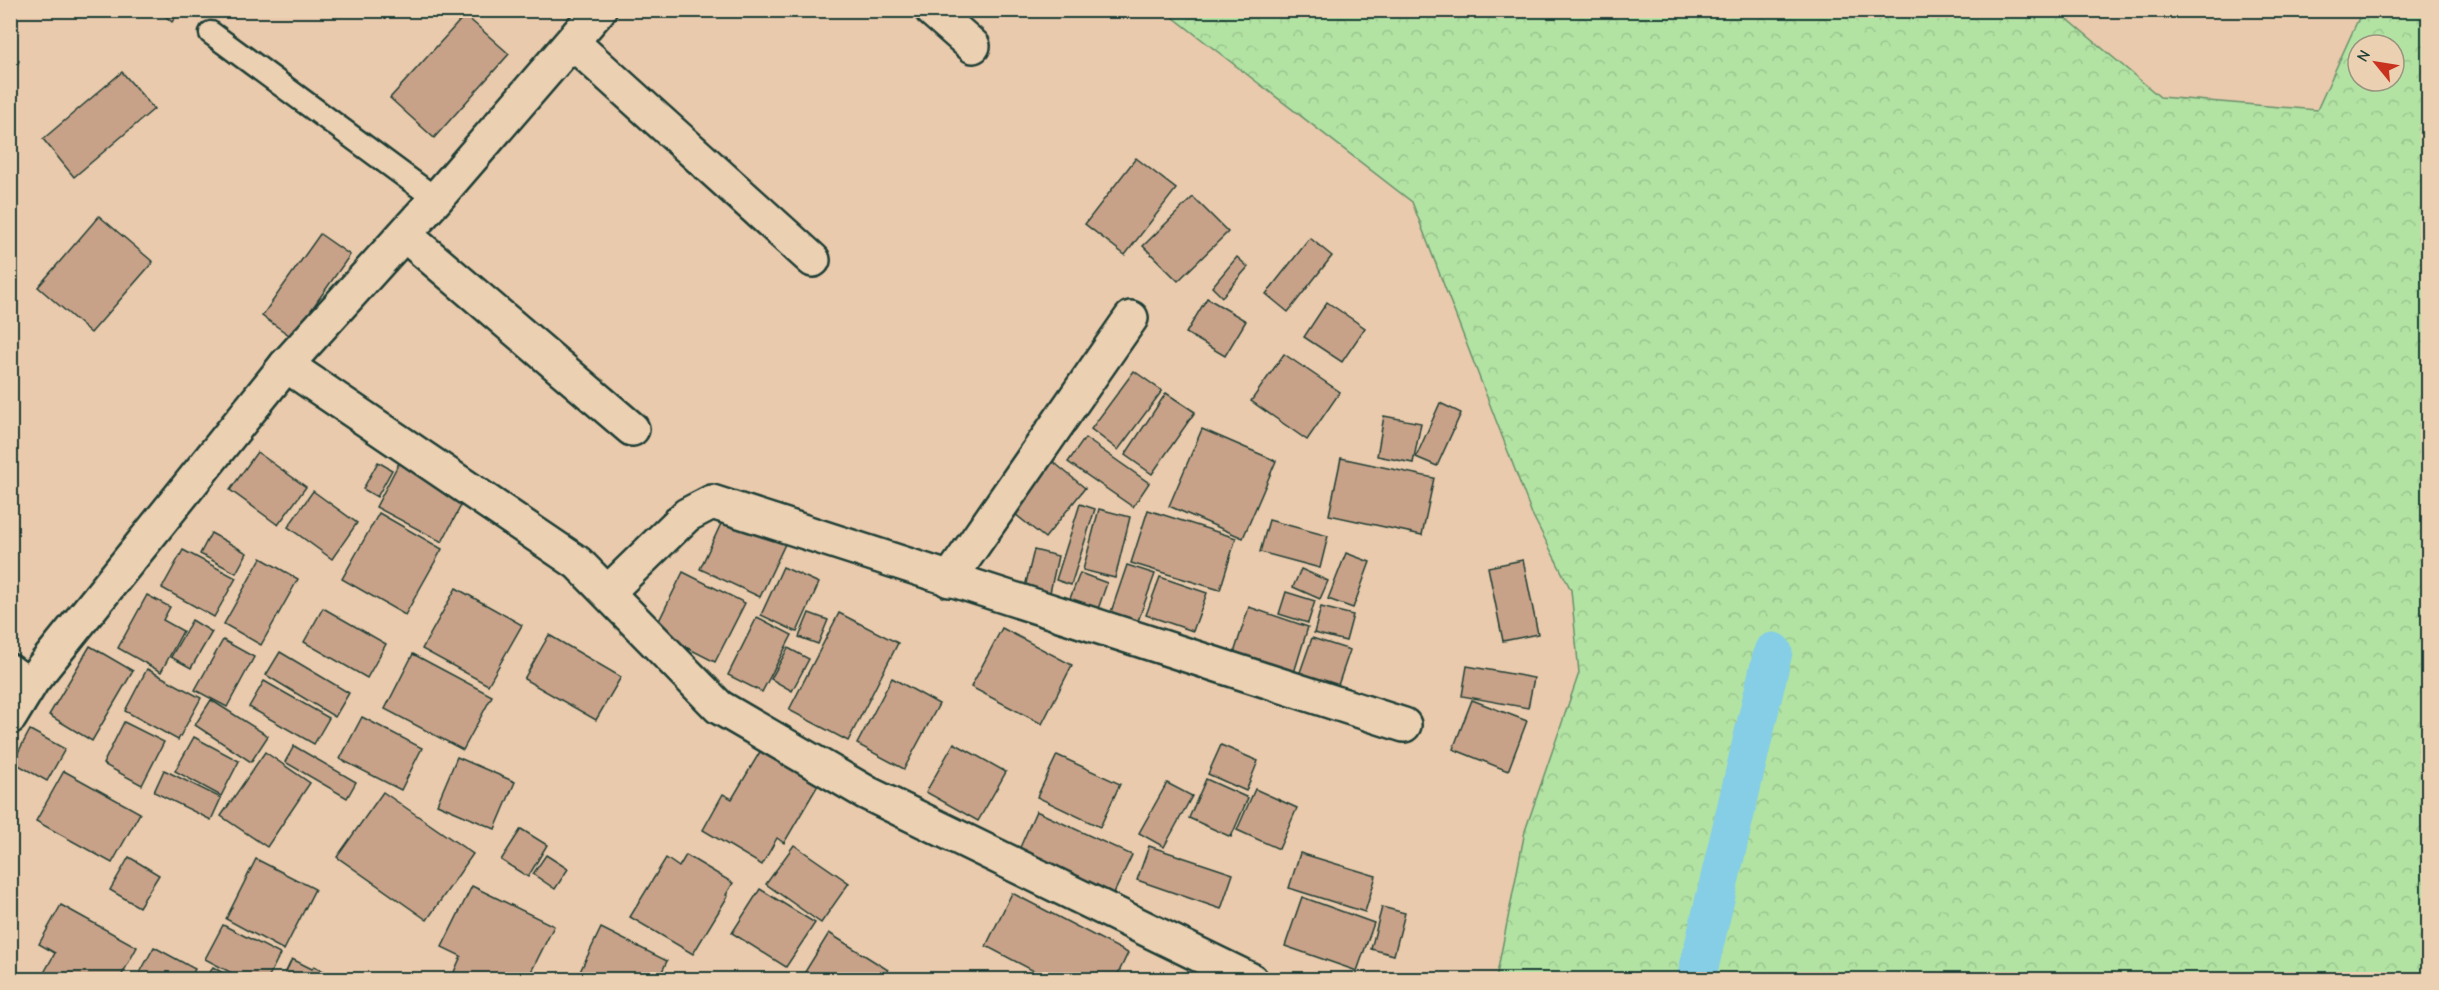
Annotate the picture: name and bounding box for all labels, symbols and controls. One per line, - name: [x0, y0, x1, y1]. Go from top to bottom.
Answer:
- north arrow: [2346, 33, 2406, 93]
- text: N: [2353, 47, 2374, 65]

